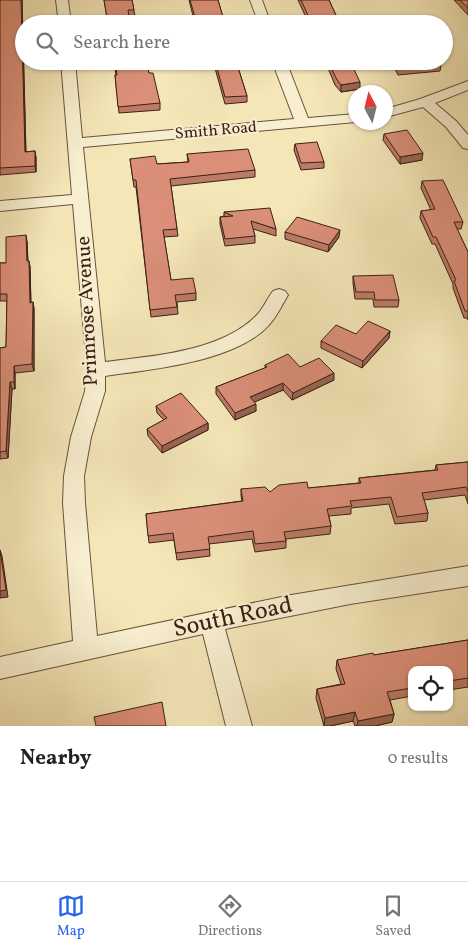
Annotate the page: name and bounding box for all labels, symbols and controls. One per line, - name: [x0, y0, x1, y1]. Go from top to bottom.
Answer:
- search box: [15, 15, 453, 70]
- icon: search: [33, 29, 61, 57]
- text: Search here: [73, 30, 170, 56]
- north arrow: [348, 85, 393, 130]
- street label: Smith Road: [174, 116, 258, 146]
- street label: Primrose Avenue: [70, 235, 106, 387]
- street label: South Road: [170, 589, 296, 647]
- map controls: [408, 666, 453, 711]
- button: locate: [408, 666, 453, 711]
- text: Nearby: [20, 744, 91, 773]
- text: 0 results: [388, 748, 448, 770]
- tab: Map: [57, 892, 85, 941]
- tab: Directions: [198, 892, 262, 941]
- tab: Saved: [375, 892, 411, 941]

